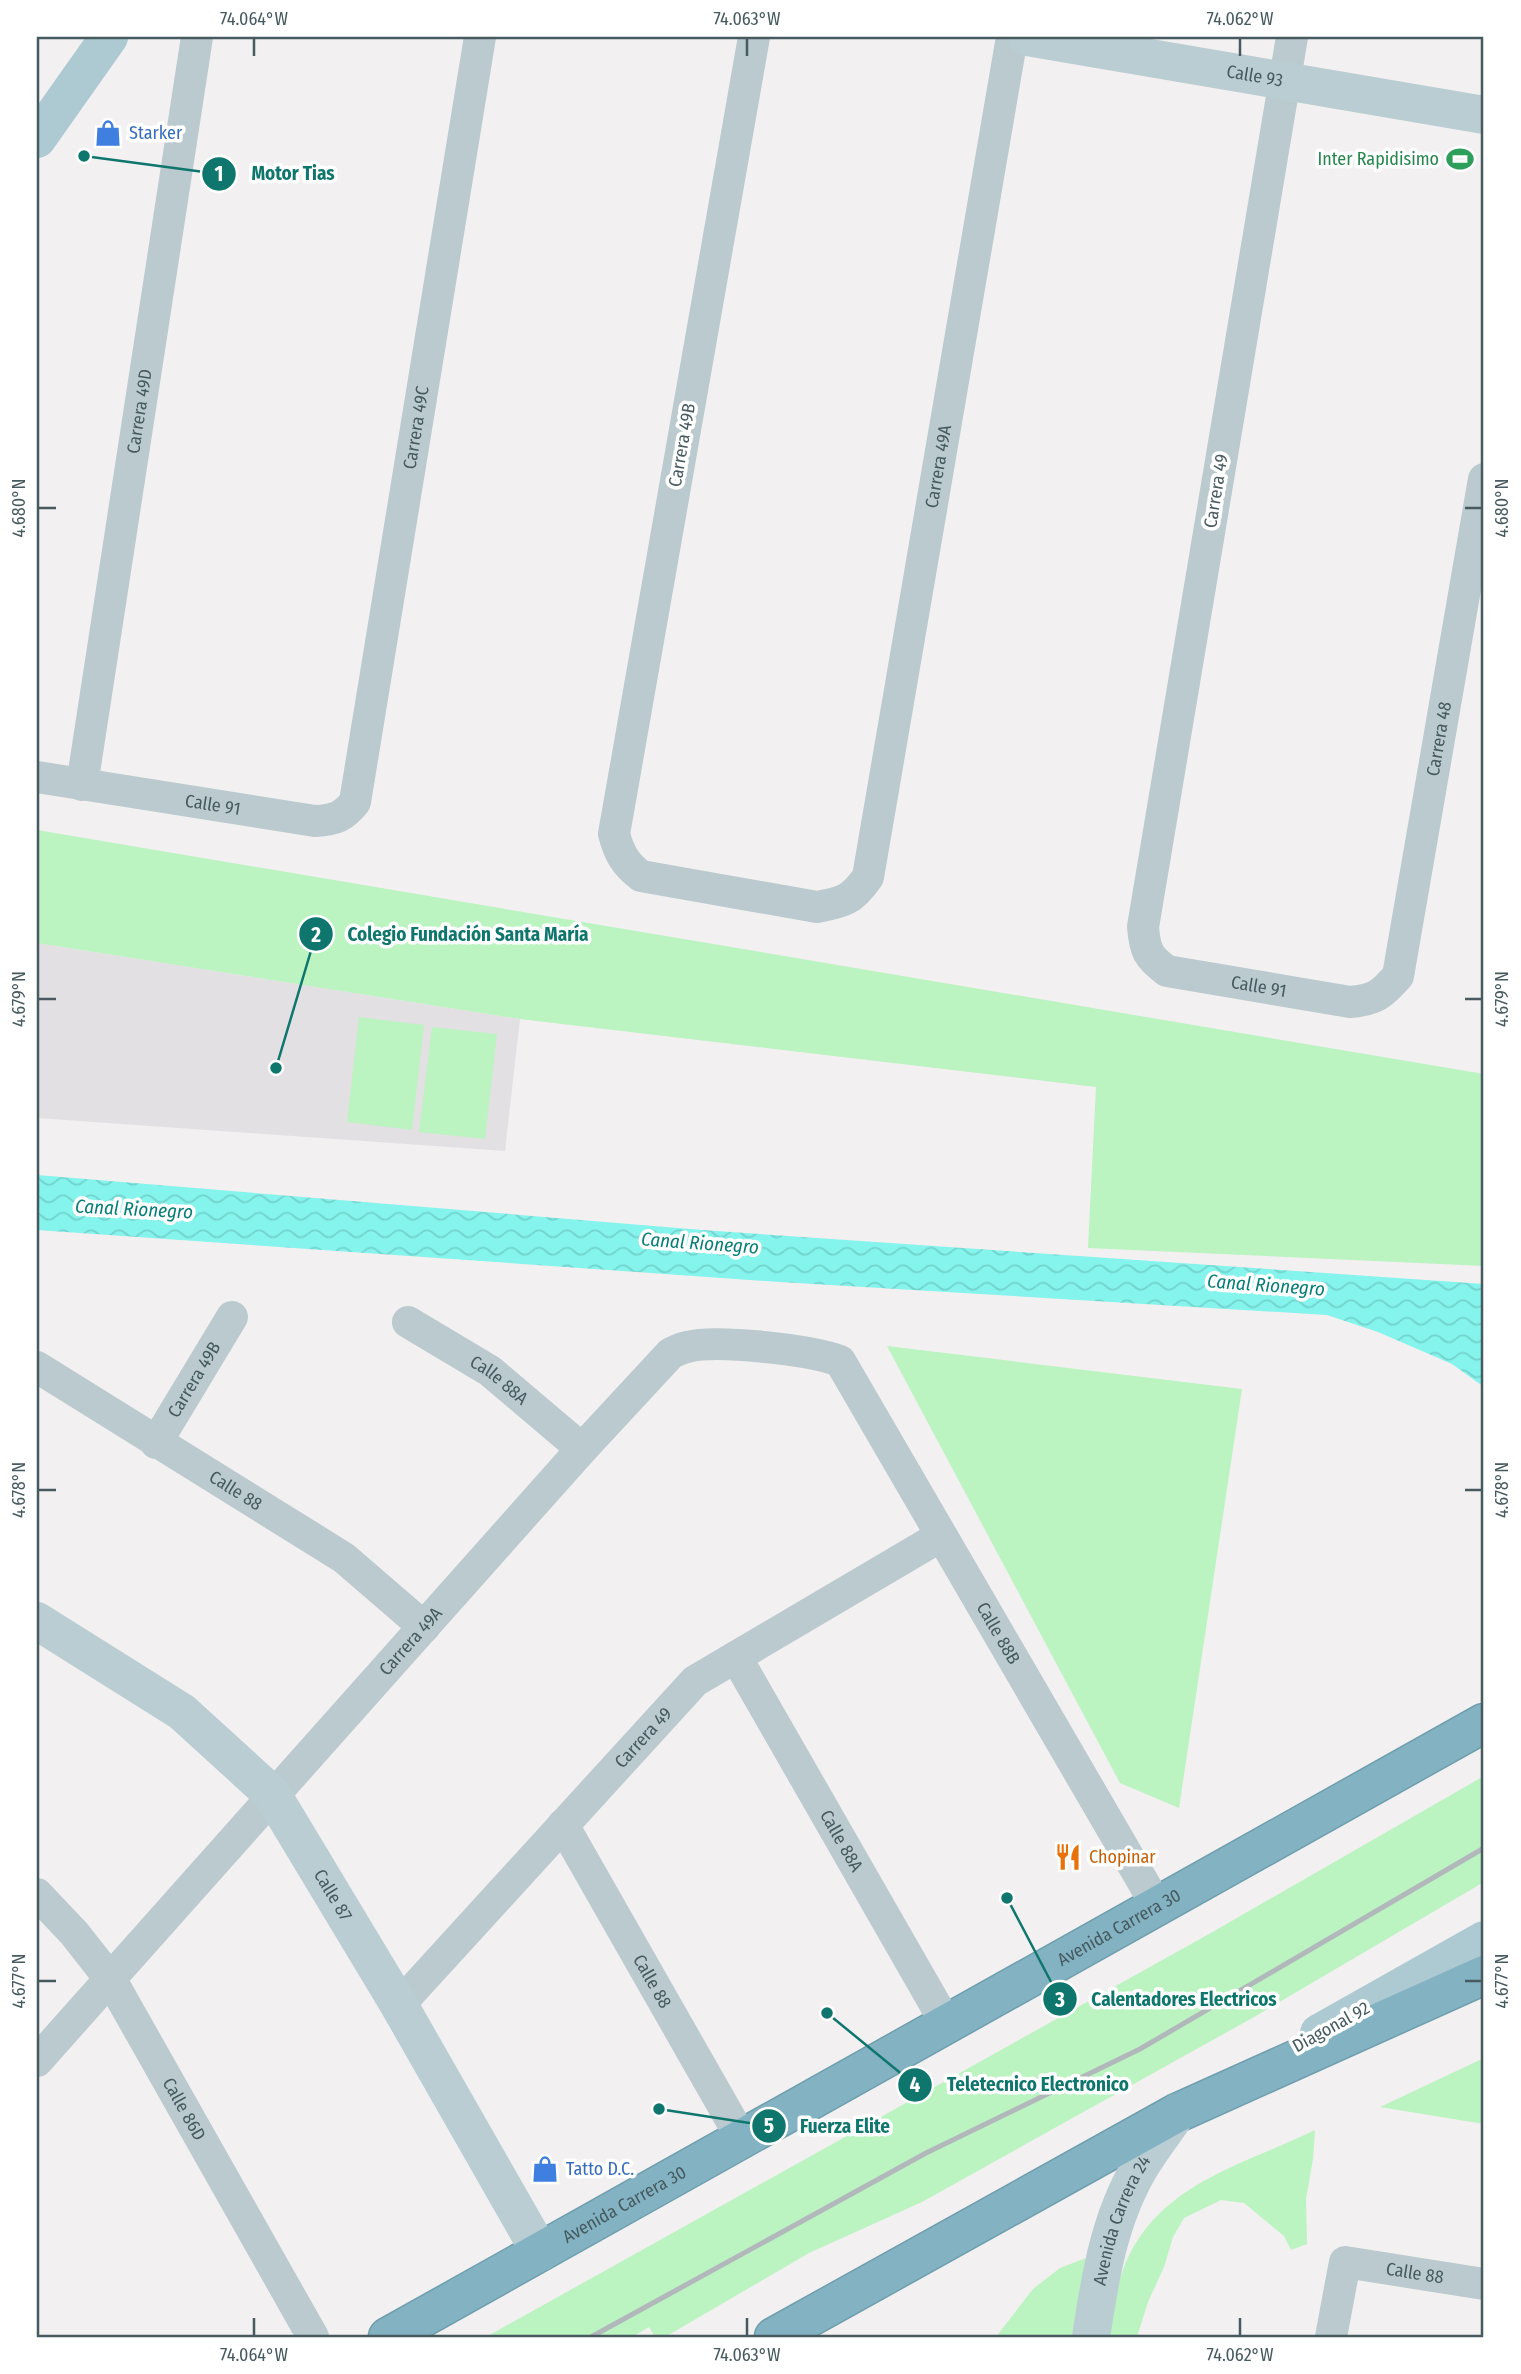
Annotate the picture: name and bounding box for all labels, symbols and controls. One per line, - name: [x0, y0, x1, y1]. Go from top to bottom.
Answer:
- text: 74.064°W: [220, 8, 288, 30]
- text: 74.063°W: [713, 8, 781, 30]
- text: 74.062°W: [1206, 8, 1274, 30]
- street label: Calle 93: [1225, 60, 1285, 91]
- shop icon: Starker: [93, 118, 123, 148]
- place label: Starker: [129, 122, 183, 144]
- sports icon: Inter Rapidisimo: [1445, 144, 1475, 174]
- place label: Inter Rapidisimo: [1318, 148, 1439, 170]
- callout: Motor Tias: [202, 154, 348, 194]
- text: 1: [215, 161, 223, 187]
- text: Motor Tias: [251, 162, 335, 185]
- street label: Carrera 49D: [122, 368, 157, 455]
- street label: Carrera 49C: [399, 384, 434, 471]
- street label: Carrera 49B: [664, 401, 700, 489]
- street label: Carrera 49A: [920, 423, 956, 510]
- street label: Carrera 49: [1199, 452, 1233, 530]
- text: 4.680°N: [8, 478, 30, 538]
- text: 4.680°N: [1491, 478, 1513, 538]
- street label: Carrera 48: [1422, 700, 1456, 778]
- street label: Calle 91: [184, 790, 242, 820]
- callout: Colegio Fundación Santa María: [299, 914, 603, 954]
- text: 2: [310, 922, 321, 948]
- text: Colegio Fundación Santa María: [347, 923, 589, 946]
- text: 4.679°N: [8, 971, 30, 1027]
- street label: Calle 91: [1229, 971, 1288, 1002]
- text: 4.679°N: [1491, 971, 1513, 1027]
- water label: Canal Rionegro: [74, 1194, 194, 1224]
- water label: Canal Rionegro: [640, 1227, 760, 1259]
- water label: Canal Rionegro: [1206, 1269, 1326, 1301]
- street label: Carrera 49B: [163, 1338, 226, 1422]
- street label: Calle 88A: [466, 1351, 533, 1410]
- text: 4.678°N: [8, 1462, 30, 1518]
- text: 4.678°N: [1491, 1462, 1513, 1518]
- street label: Calle 88: [205, 1466, 266, 1515]
- street label: Calle 88B: [972, 1598, 1025, 1668]
- street label: Carrera 49A: [375, 1602, 447, 1680]
- street label: Carrera 49: [610, 1703, 676, 1773]
- street label: Calle 88A: [815, 1806, 868, 1876]
- restaurant icon: Chopinar: [1053, 1842, 1083, 1872]
- place label: Chopinar: [1089, 1846, 1156, 1868]
- street label: Calle 87: [309, 1865, 357, 1925]
- street label: Avenida Carrera 30: [1053, 1884, 1185, 1971]
- street label: Calle 88: [628, 1951, 676, 2012]
- text: 4.677°N: [8, 1953, 30, 2009]
- text: 4.677°N: [1491, 1953, 1513, 2009]
- callout: Calentadores Electricos: [1042, 1979, 1290, 2019]
- text: 3: [1054, 1987, 1065, 2013]
- text: Calentadores Electricos: [1091, 1988, 1277, 2011]
- street label: Diagonal 92: [1289, 1997, 1373, 2057]
- callout: Teletecnico Electronico: [898, 2065, 1143, 2105]
- text: 4: [910, 2072, 921, 2098]
- text: Teletecnico Electronico: [947, 2073, 1129, 2096]
- street label: Calle 86D: [158, 2074, 211, 2144]
- callout: Fuerza Elite: [751, 2106, 904, 2146]
- text: 5: [764, 2113, 774, 2139]
- text: Fuerza Elite: [800, 2115, 890, 2138]
- street label: Avenida Carrera 24: [1089, 2151, 1155, 2287]
- shop icon: Tatto D.C.: [530, 2154, 560, 2184]
- place label: Tatto D.C.: [566, 2158, 634, 2180]
- street label: Avenida Carrera 30: [559, 2161, 690, 2248]
- street label: Calle 88: [1384, 2258, 1445, 2288]
- text: 74.064°W: [220, 2344, 288, 2366]
- text: 74.063°W: [713, 2344, 781, 2366]
- text: 74.062°W: [1206, 2344, 1274, 2366]

